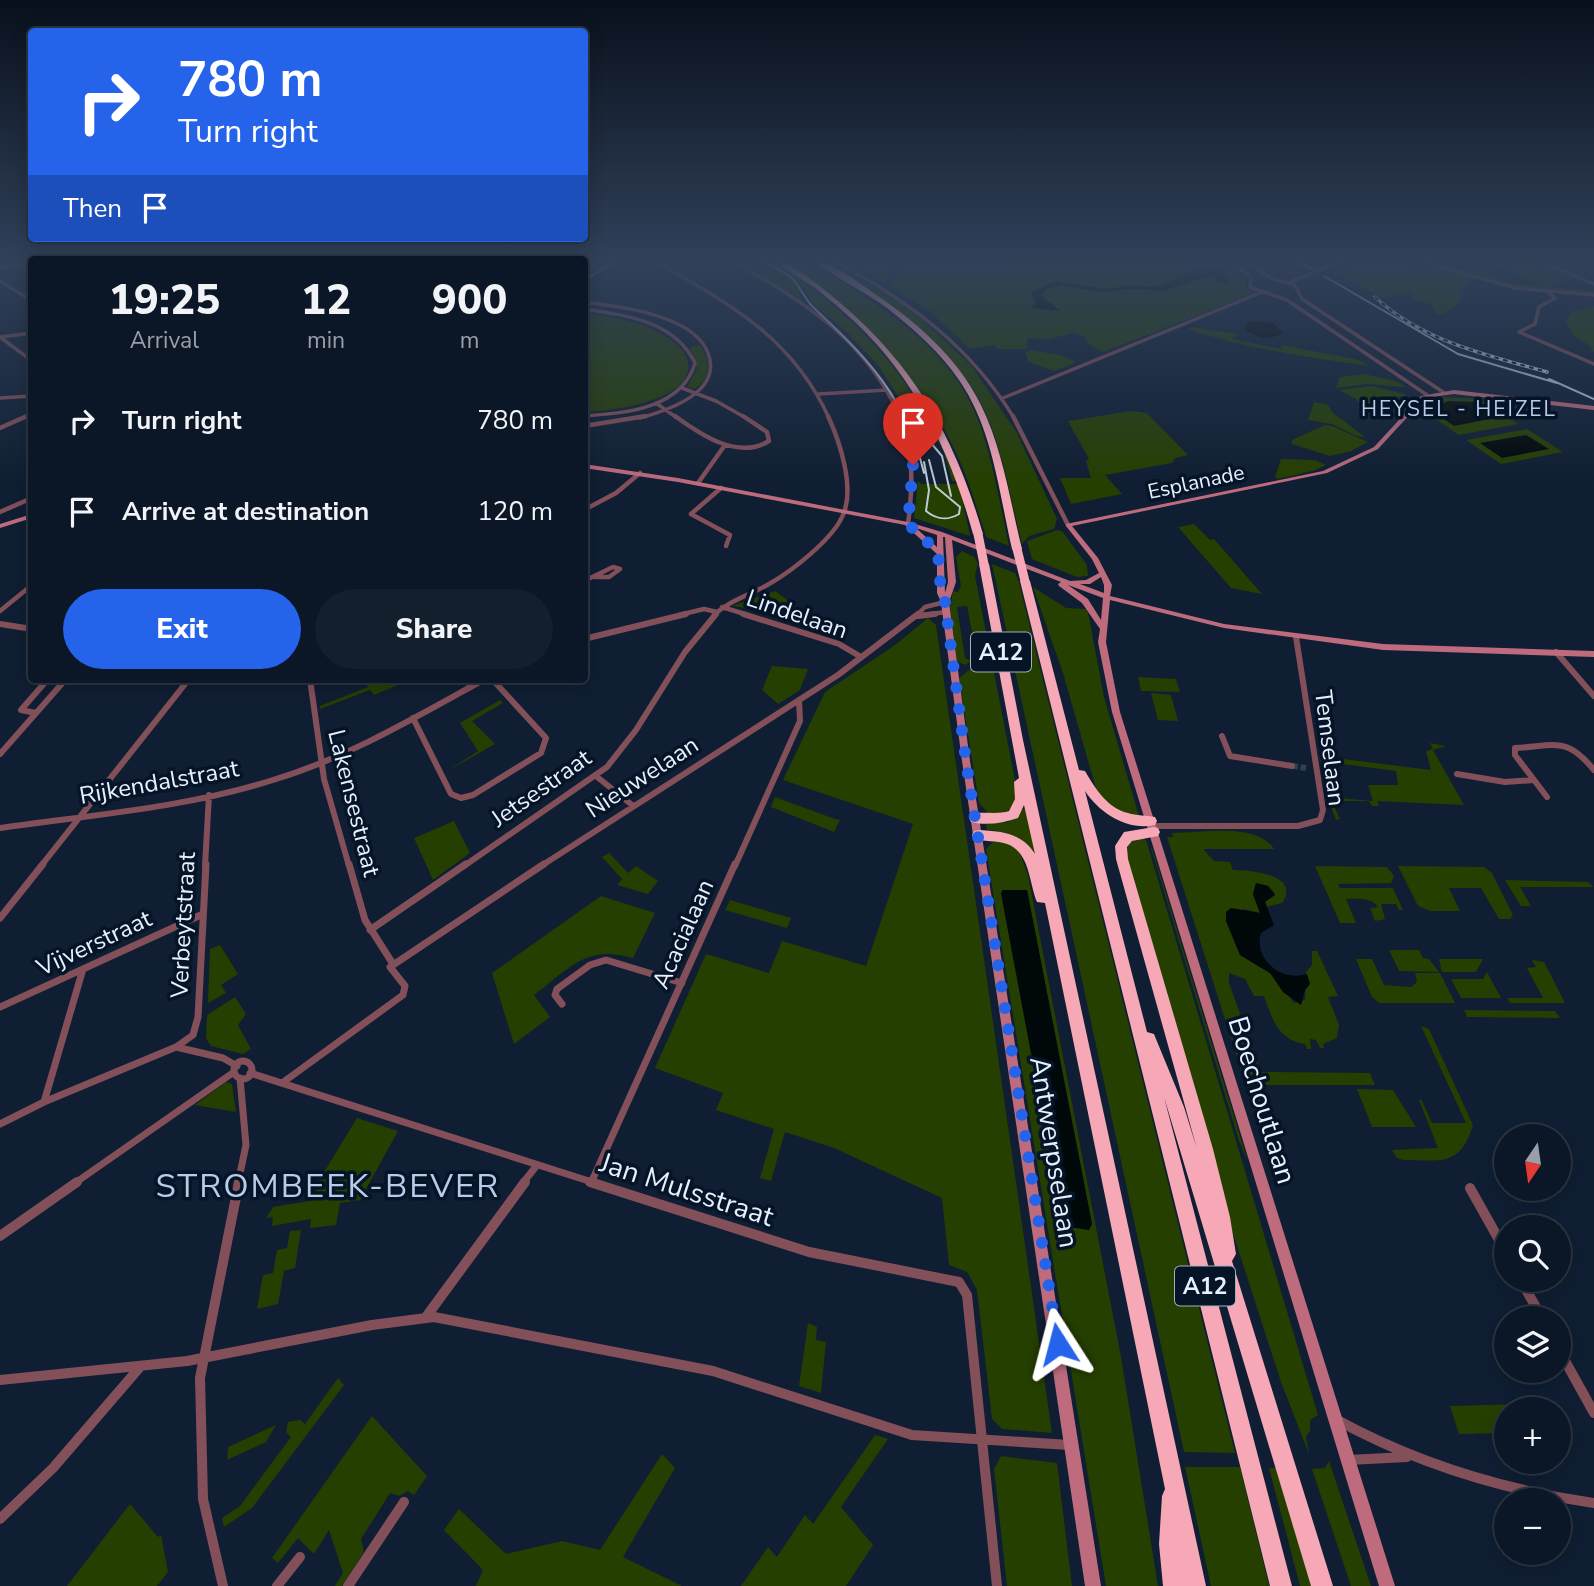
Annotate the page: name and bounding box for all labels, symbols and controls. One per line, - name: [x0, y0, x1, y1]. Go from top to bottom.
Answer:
- text: 780 m: [178, 46, 322, 113]
- icon: right: [63, 56, 154, 147]
- text: Turn right: [178, 110, 318, 153]
- icon: arrive: [136, 189, 174, 227]
- text: Then: [63, 191, 122, 226]
- text: 19:25: [109, 272, 220, 329]
- text: 12: [301, 272, 351, 329]
- text: 900: [432, 272, 507, 329]
- text: Arrival: [130, 325, 199, 356]
- text: min: [307, 325, 345, 356]
- text: m: [460, 325, 479, 356]
- pin: [883, 393, 943, 465]
- district label: HEYSEL - HEIZEL: [1361, 395, 1557, 423]
- icon: right: [63, 402, 101, 440]
- text: Turn right: [122, 403, 241, 438]
- text: 780 m: [477, 403, 553, 438]
- icon: arrive: [894, 404, 932, 442]
- street label: Esplanade: [1145, 458, 1247, 506]
- icon: arrive: [63, 493, 101, 531]
- text: Arrive at destination: [122, 494, 369, 529]
- text: 120 m: [477, 494, 553, 529]
- street label: Lindelaan: [742, 582, 852, 646]
- button: Exit: [63, 589, 301, 669]
- button: Share: [315, 589, 553, 669]
- road number: A12: [971, 632, 1031, 672]
- street label: Temselaan: [1307, 688, 1353, 808]
- street label: Lakensestraat: [320, 726, 388, 880]
- street label: Nieuwelaan: [579, 729, 705, 825]
- street label: Jetsestraat: [484, 741, 598, 835]
- street label: Rijkendalstraat: [77, 752, 242, 812]
- street label: Verbeytstraat: [163, 851, 203, 1000]
- street label: Acacialaan: [645, 874, 721, 994]
- street label: Vijverstraat: [30, 902, 157, 984]
- street label: Boechoutlaan: [1219, 1012, 1306, 1189]
- street label: Antwerpselaan: [1020, 1054, 1088, 1251]
- north arrow: [1494, 1124, 1572, 1200]
- map controls: [1494, 1124, 1571, 1565]
- street label: Jan Mulsstraat: [594, 1144, 779, 1236]
- district label: STROMBEEK-BEVER: [156, 1164, 500, 1209]
- button: search: [1494, 1215, 1571, 1292]
- road number: A12: [1175, 1266, 1235, 1306]
- button: layers: [1494, 1306, 1571, 1383]
- position arrow: [1021, 1307, 1095, 1381]
- button: +: [1494, 1397, 1571, 1474]
- button: −: [1494, 1488, 1571, 1565]

